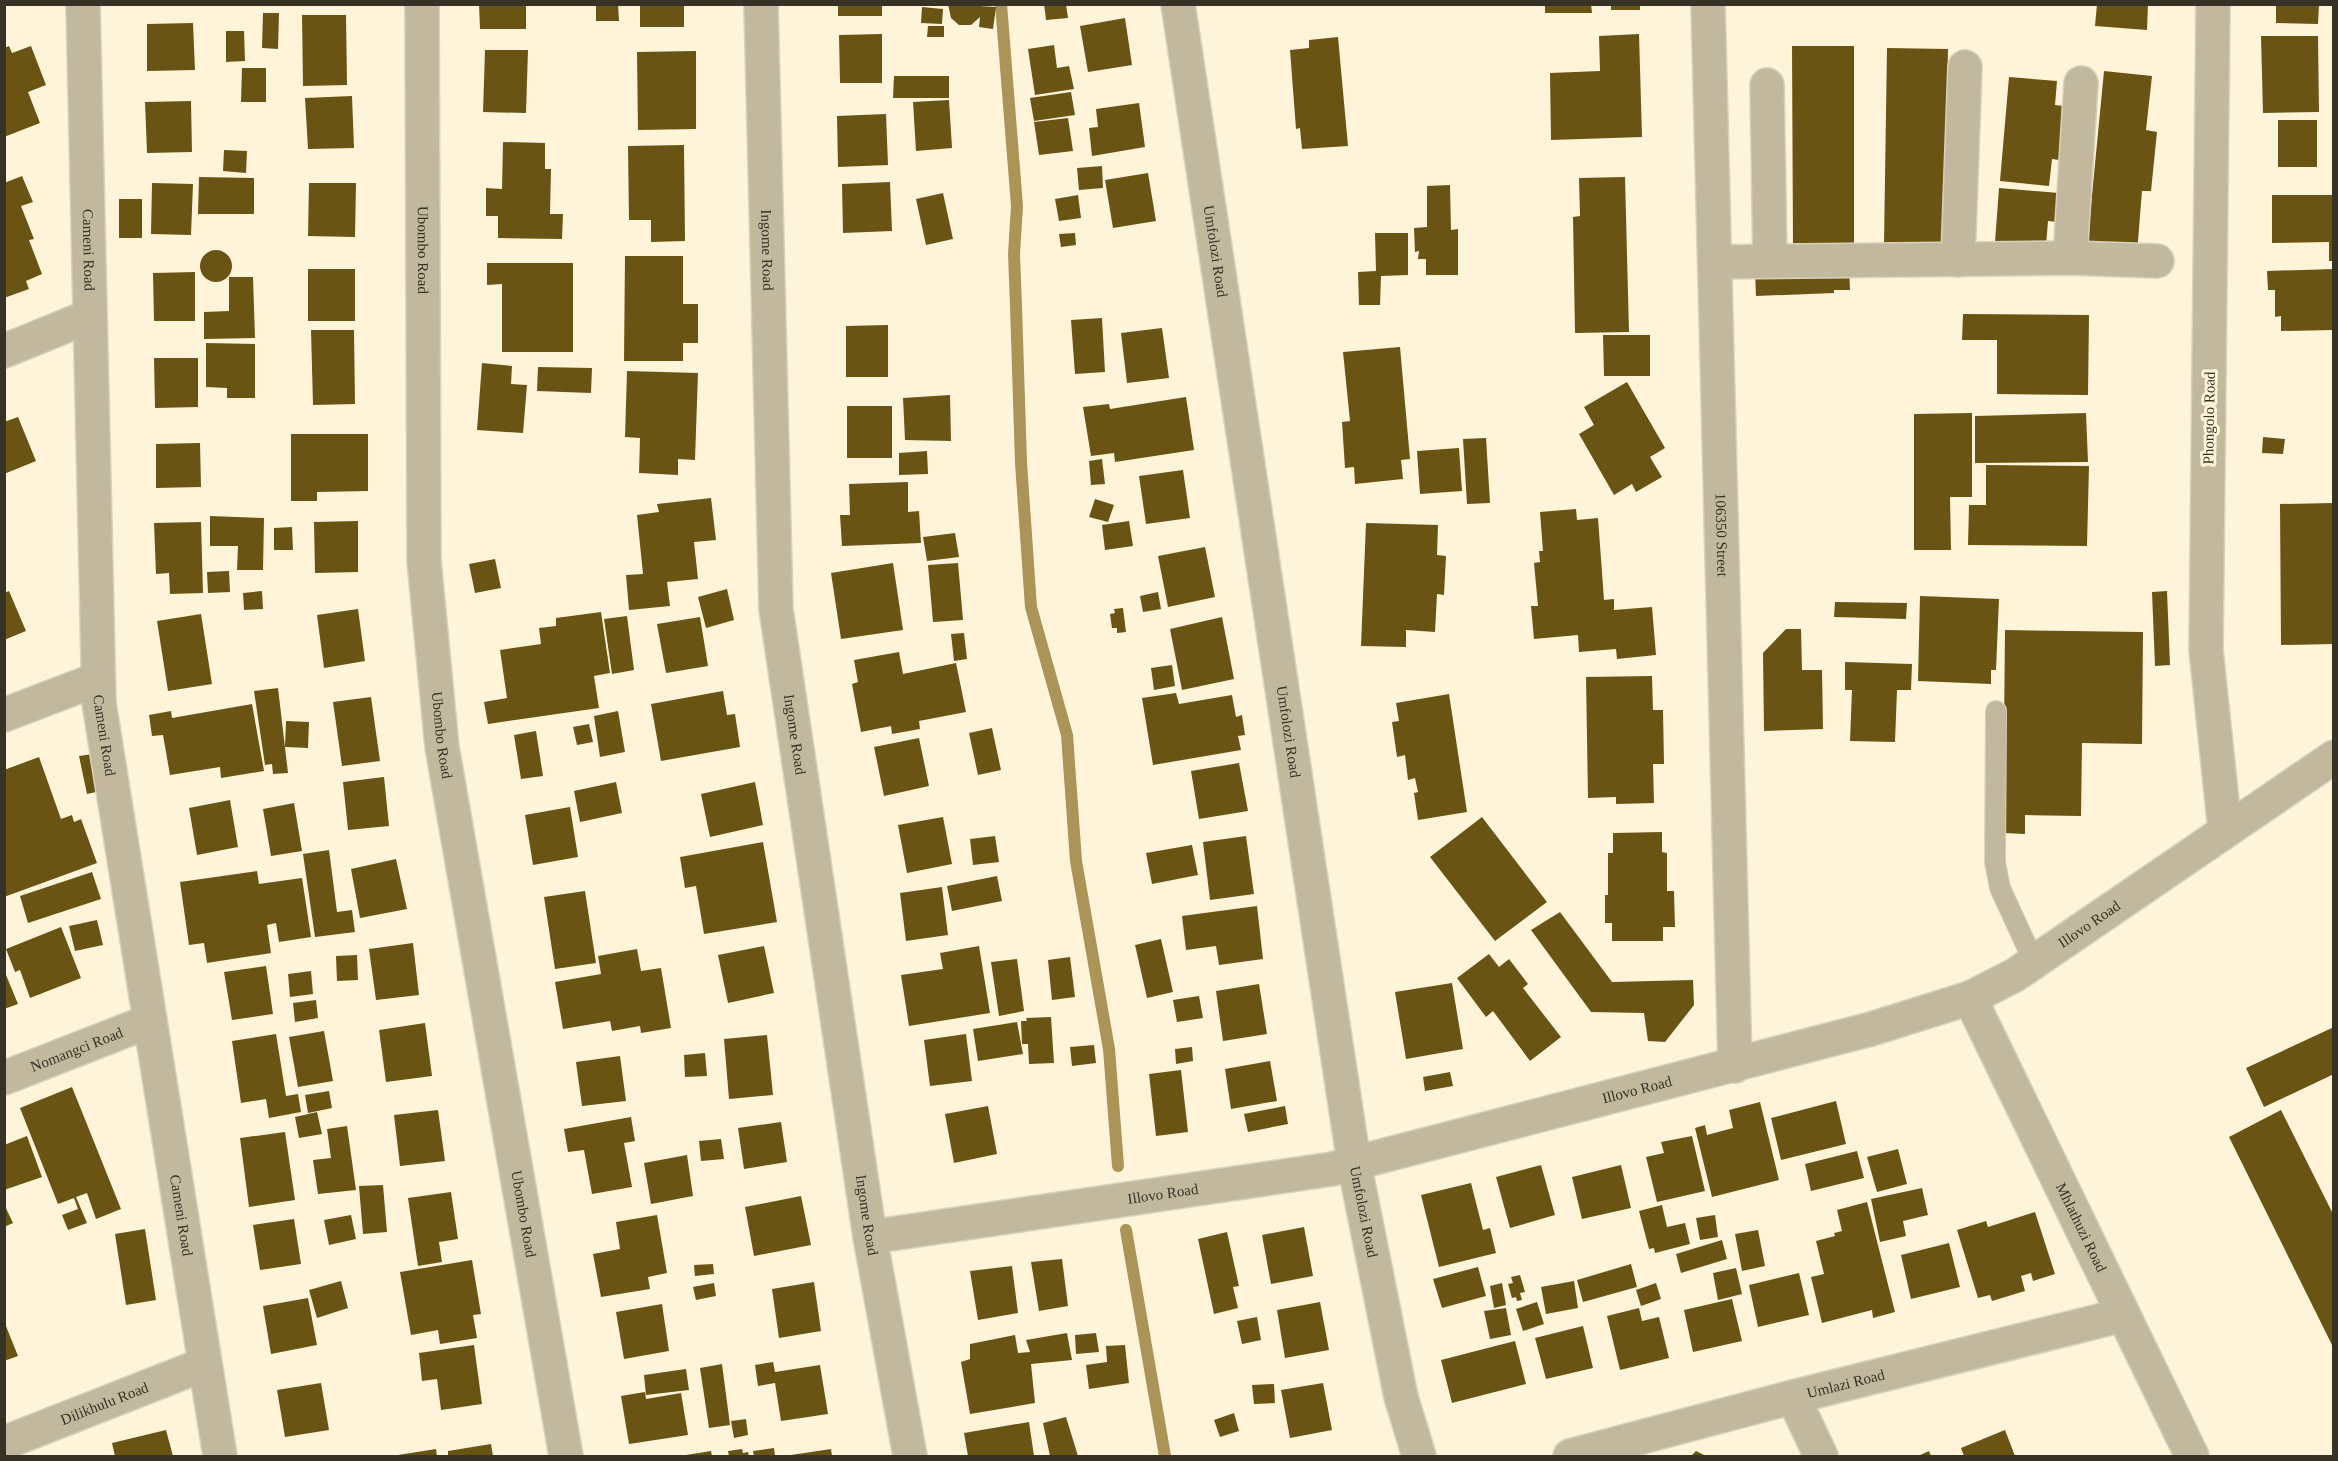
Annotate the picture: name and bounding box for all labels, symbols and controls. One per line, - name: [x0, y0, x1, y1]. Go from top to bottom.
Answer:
- street label: Umfolozi Road: [1201, 204, 1230, 299]
- street label: Ubombo Road: [415, 206, 431, 295]
- street label: Cameni Road: [80, 209, 98, 292]
- street label: Ingome Road: [758, 209, 776, 291]
- street label: Phongolo Road: [2200, 371, 2218, 465]
- street label: 106350 Street: [1712, 493, 1731, 578]
- street label: Umfolozi Road: [1274, 684, 1303, 779]
- street label: Ubombo Road: [429, 691, 455, 780]
- street label: Ingome Road: [781, 693, 809, 776]
- street label: Cameni Road: [91, 695, 119, 778]
- street label: Illovo Road: [2055, 897, 2124, 951]
- street label: Nomangci Road: [28, 1024, 126, 1075]
- street label: Illovo Road: [1600, 1073, 1674, 1107]
- street label: Umfolozi Road: [1347, 1165, 1381, 1259]
- street label: Ubombo Road: [508, 1169, 539, 1259]
- street label: Cameni Road: [167, 1173, 196, 1258]
- street label: Ingome Road: [853, 1174, 881, 1257]
- street label: Mhlathuzi Road: [2053, 1180, 2110, 1275]
- street label: Illovo Road: [1126, 1181, 1200, 1207]
- street label: Umlazi Road: [1805, 1366, 1887, 1401]
- street label: Dilikhulu Road: [58, 1379, 151, 1428]

